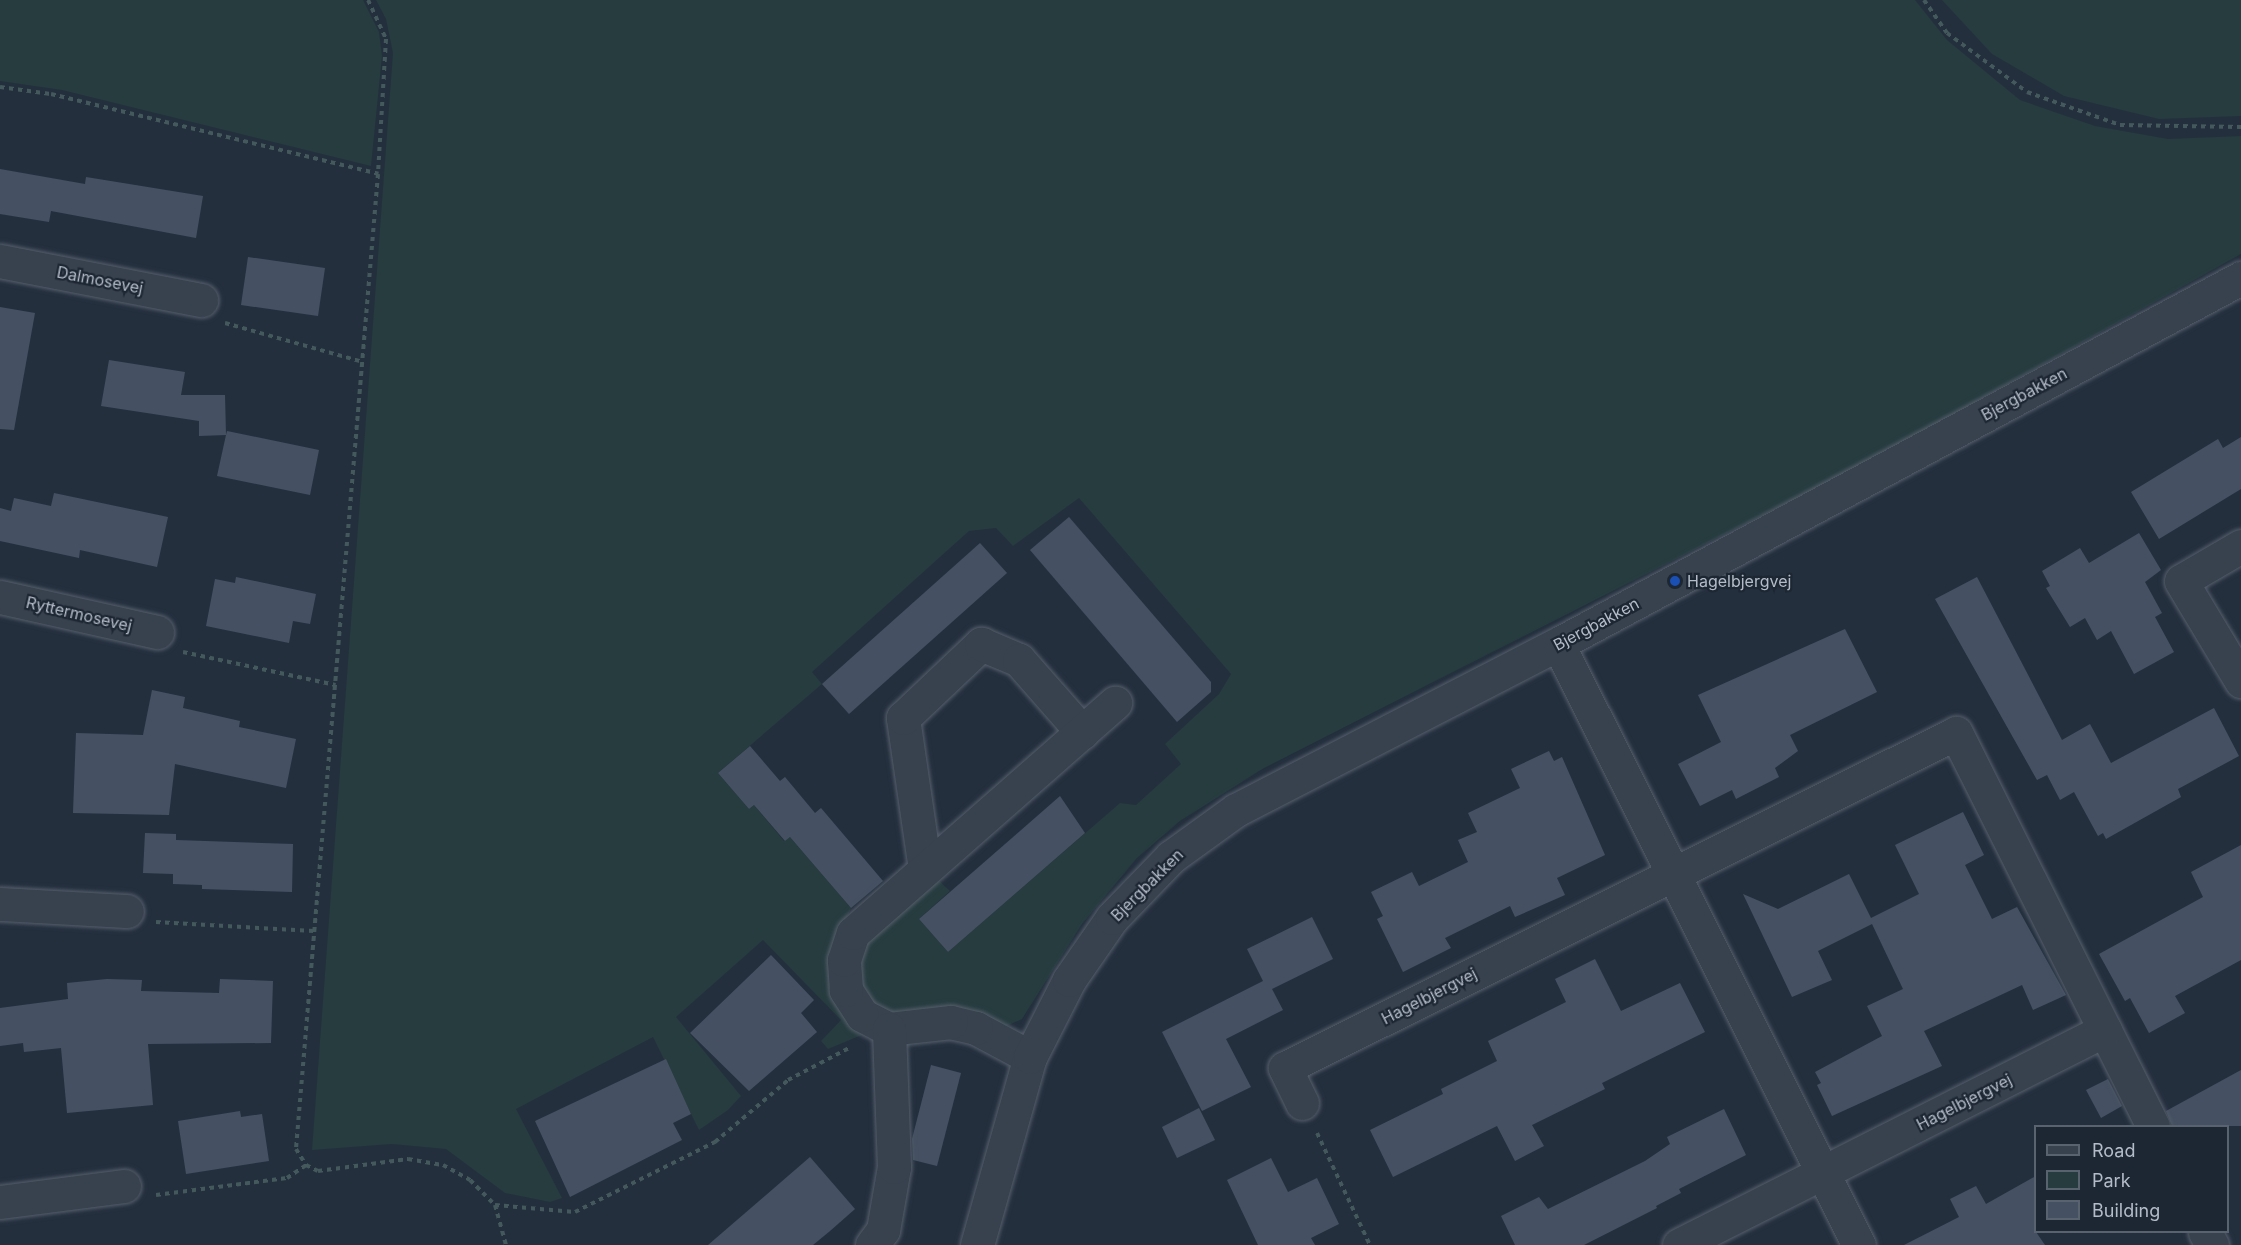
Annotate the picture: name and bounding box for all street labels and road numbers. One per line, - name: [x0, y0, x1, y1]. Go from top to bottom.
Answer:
- street label: Dalmosevej: [55, 262, 145, 298]
- street label: Bjergbakken: [1978, 363, 2070, 425]
- street label: Ryttermosevej: [24, 592, 134, 636]
- street label: Bjergbakken: [1550, 593, 1642, 655]
- street label: Bjergbakken: [1107, 845, 1187, 925]
- street label: Hagelbjergvej: [1378, 964, 1480, 1028]
- street label: Hagelbjergvej: [1913, 1070, 2015, 1134]

